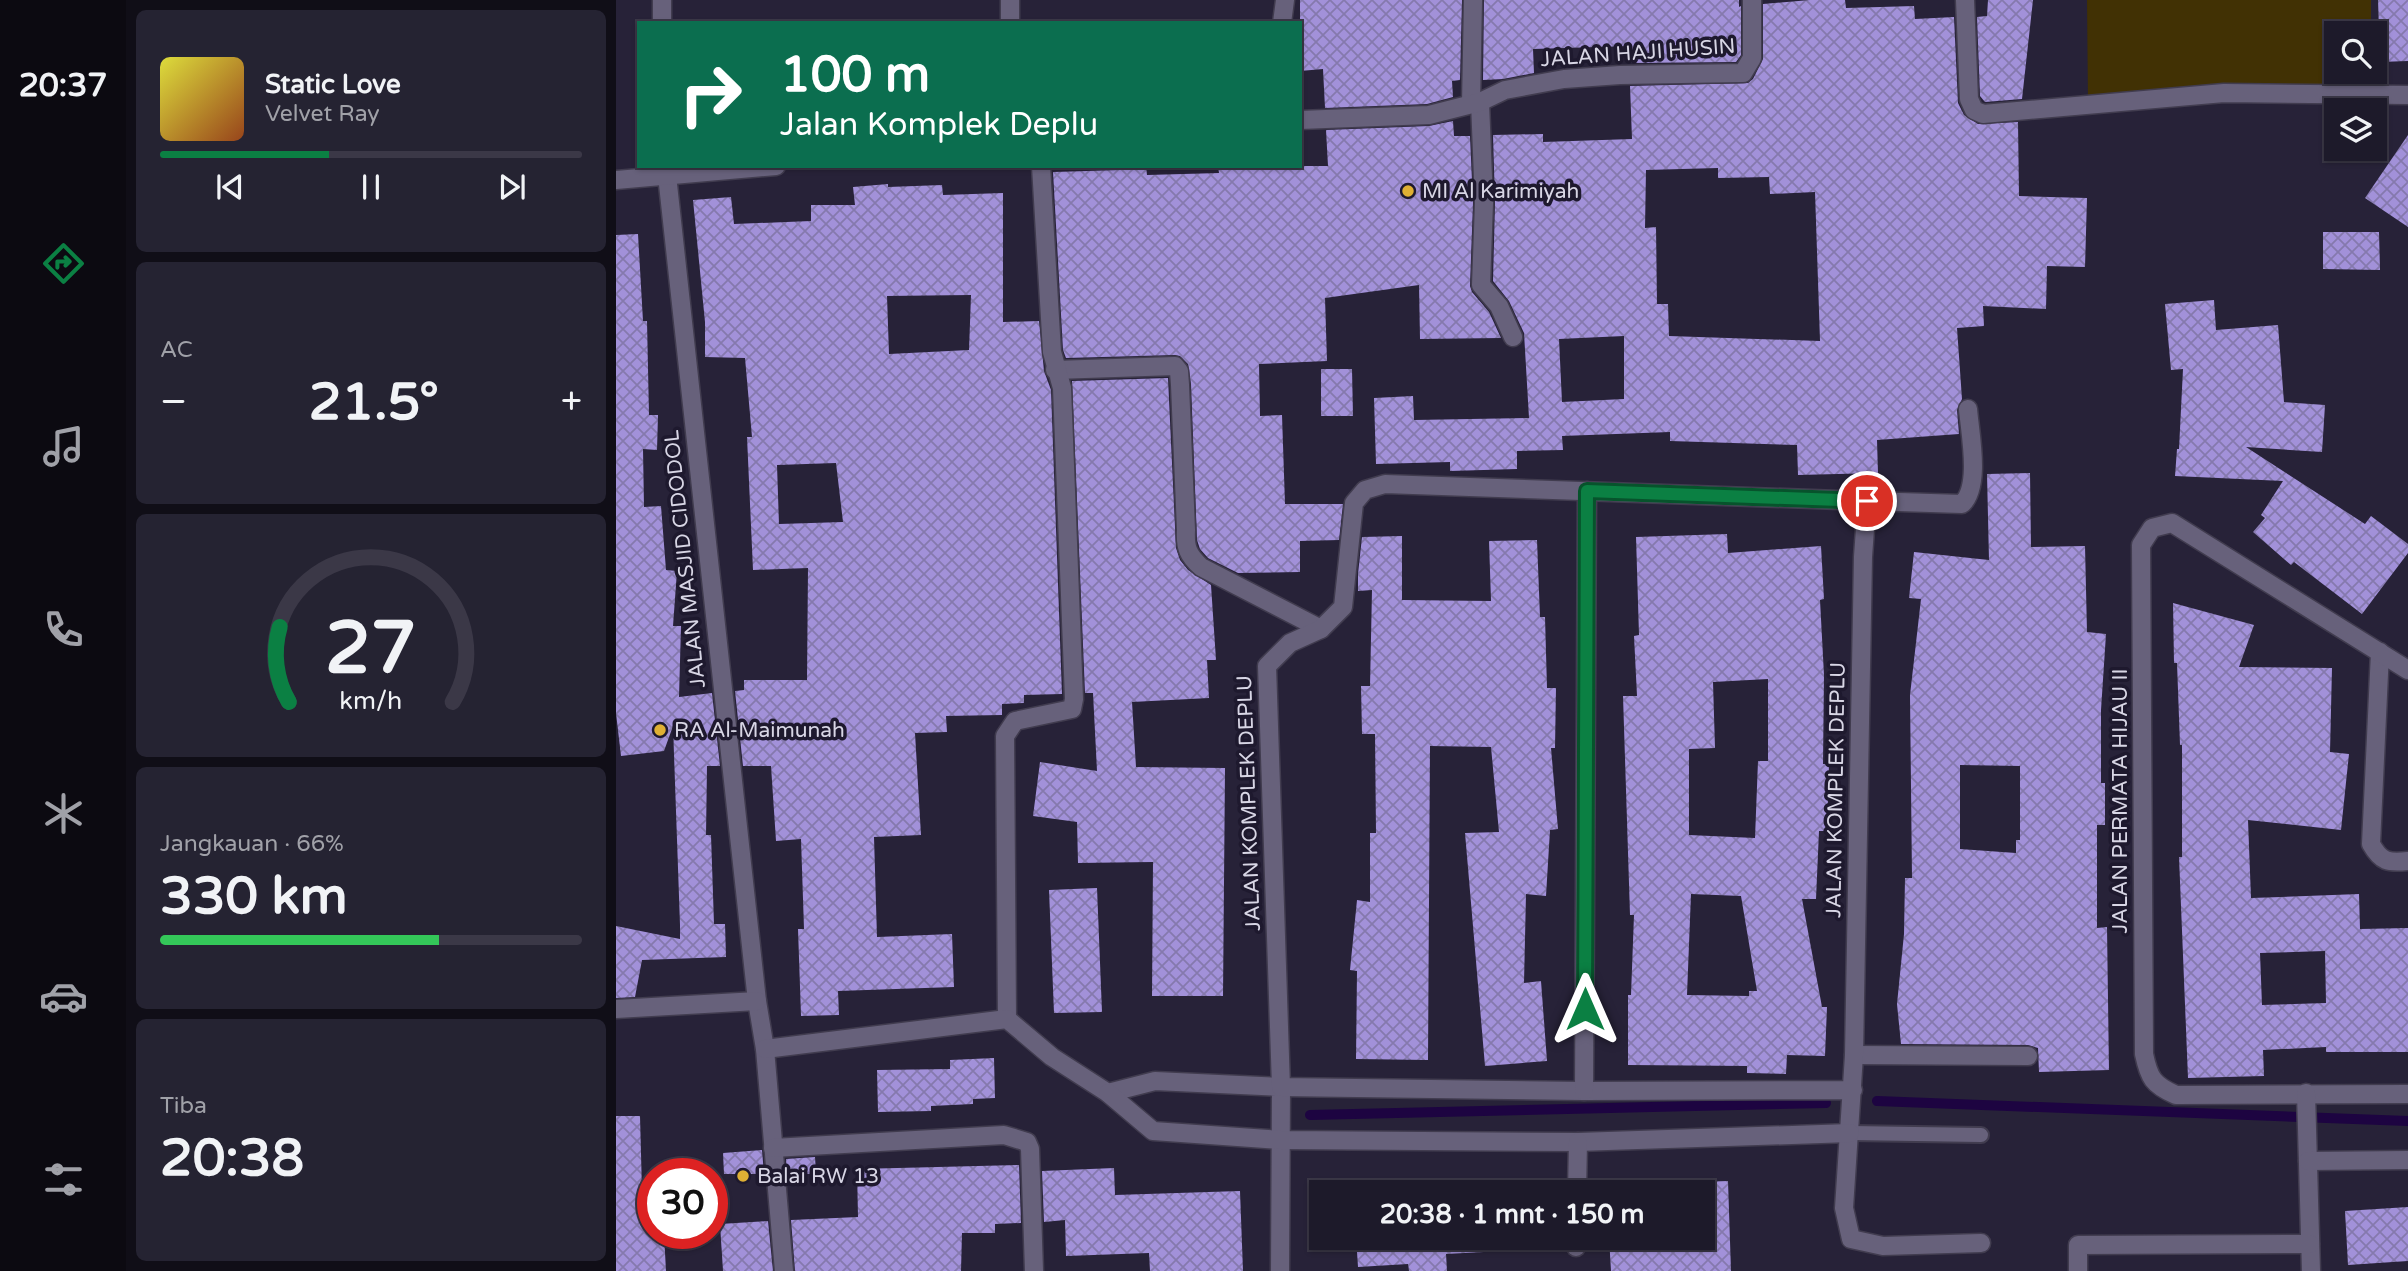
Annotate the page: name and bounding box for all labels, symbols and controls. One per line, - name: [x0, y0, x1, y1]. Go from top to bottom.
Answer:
- map controls: [2324, 21, 2387, 161]
- button: search: [2324, 21, 2387, 84]
- street label: JALAN HAJI HUSIN: [1540, 34, 1736, 72]
- text: 100 m: [780, 46, 930, 105]
- icon: right: [665, 49, 756, 140]
- text: 20:37: [19, 67, 107, 105]
- text: Static Love: [265, 69, 401, 100]
- button: layers: [2324, 98, 2387, 161]
- text: Velvet Ray: [265, 100, 380, 128]
- text: Jalan Komplek Deplu: [780, 106, 1098, 144]
- icon: previous: [211, 168, 249, 206]
- icon: pause: [352, 168, 390, 206]
- icon: next: [493, 168, 531, 206]
- place label: MI Al Karimiyah: [1422, 179, 1579, 204]
- marker: MI Al Karimiyah: [1400, 183, 1416, 199]
- icon: directions: [39, 239, 88, 288]
- text: AC: [160, 336, 193, 364]
- text: 21.5°: [309, 371, 439, 434]
- text: −: [160, 379, 187, 425]
- text: +: [561, 379, 582, 425]
- icon: music: [39, 422, 88, 471]
- street label: JALAN MASJID CIDODOL: [659, 429, 711, 689]
- pin: [1837, 471, 1897, 531]
- icon: arrive: [1848, 482, 1886, 520]
- icon: phone: [39, 605, 88, 654]
- text: 27: [325, 605, 417, 693]
- street label: JALAN KOMPLEK DEPLU: [1821, 662, 1851, 918]
- street label: JALAN PERMATA HIJAU II: [2108, 668, 2133, 934]
- street label: JALAN KOMPLEK DEPLU: [1232, 675, 1266, 931]
- text: km/h: [340, 685, 402, 715]
- place label: RA Al-Maimunah: [674, 718, 845, 743]
- marker: RA Al-Maimunah: [652, 722, 668, 738]
- icon: climate: [39, 789, 88, 838]
- text: Jangkauan · 66%: [160, 830, 344, 858]
- text: 330 km: [160, 865, 348, 928]
- icon: car: [39, 972, 88, 1021]
- position arrow: [1548, 972, 1622, 1046]
- text: Tiba: [160, 1092, 207, 1120]
- text: 20:38: [160, 1127, 304, 1190]
- icon: filters: [39, 1155, 88, 1204]
- speed limit sign: 30: [637, 1158, 728, 1249]
- place label: Balai RW 13: [757, 1164, 879, 1189]
- marker: Balai RW 13: [735, 1168, 751, 1184]
- text: 20:38 · 1 mnt · 150 m: [1380, 1199, 1644, 1230]

